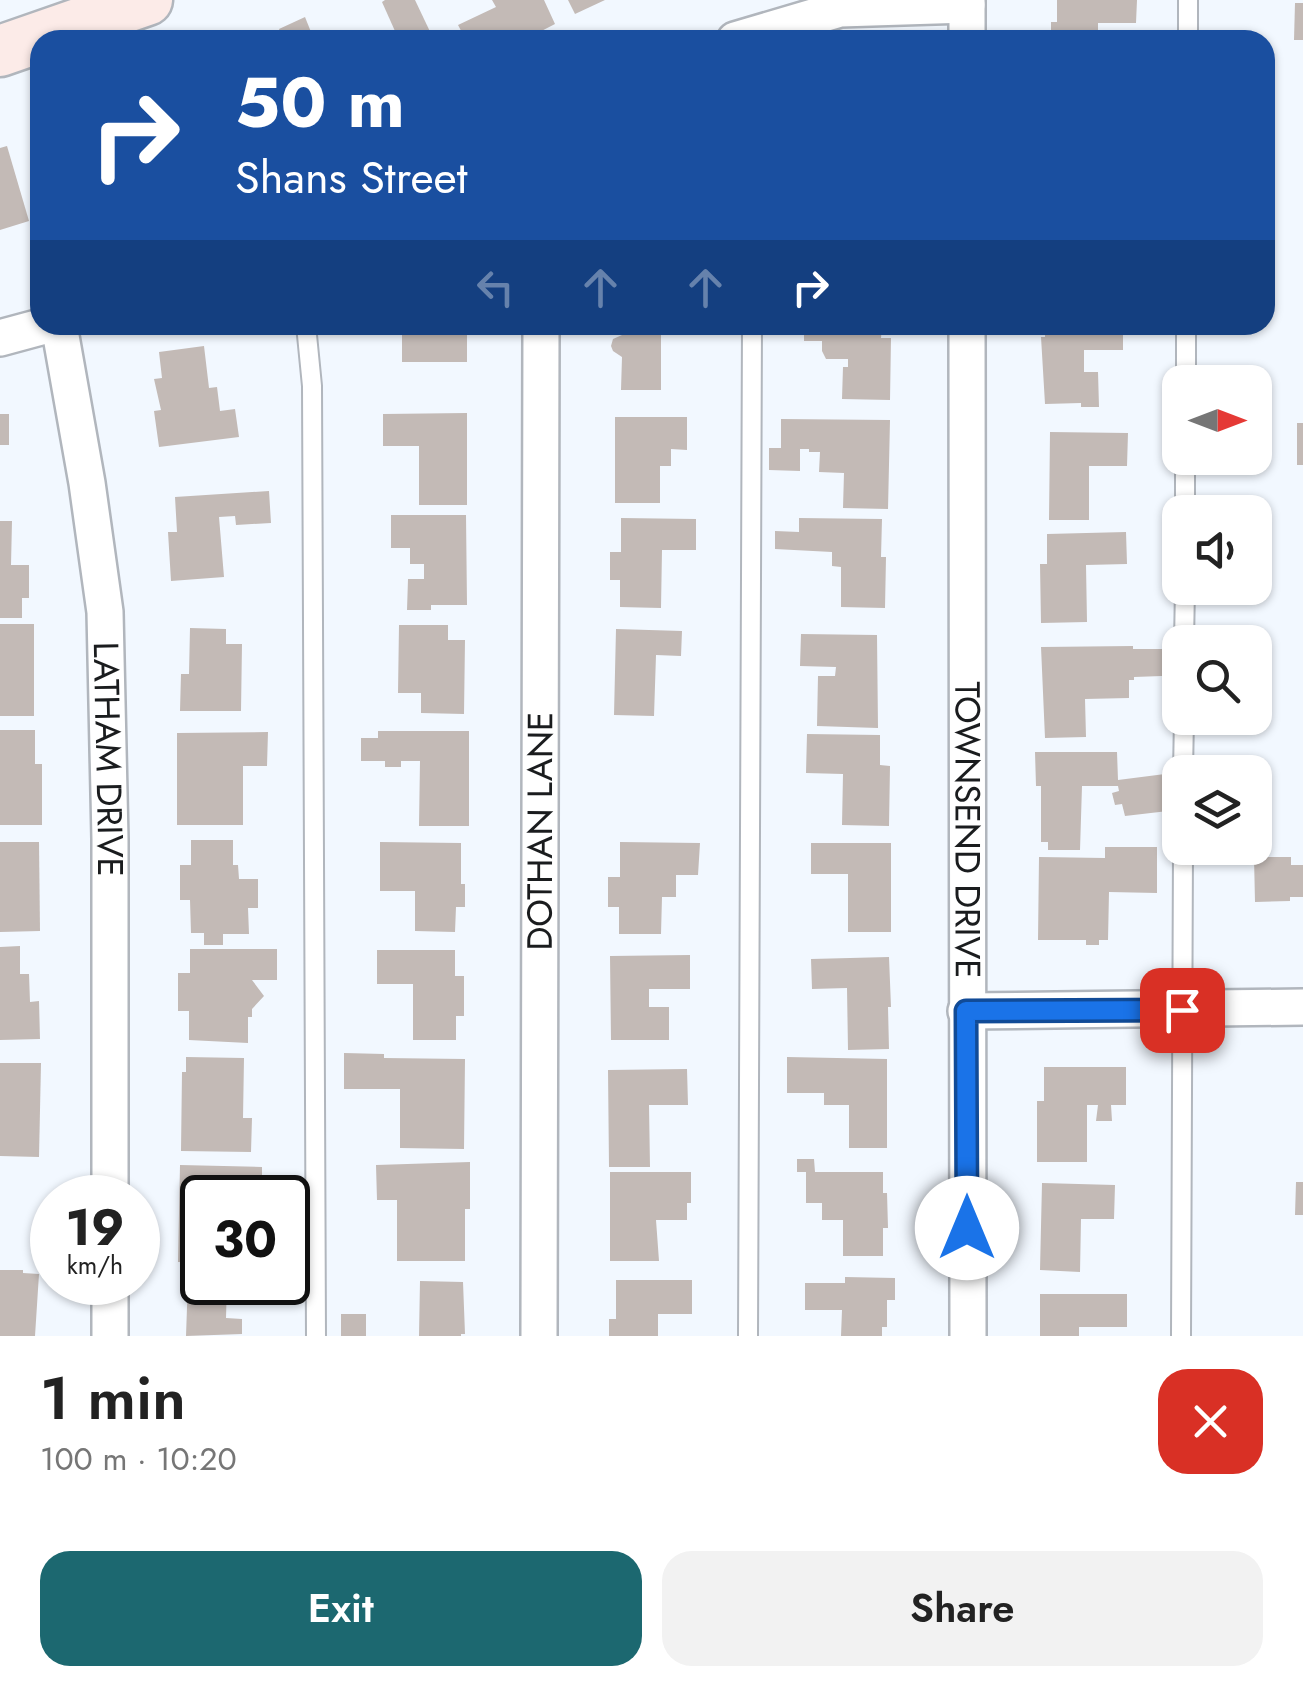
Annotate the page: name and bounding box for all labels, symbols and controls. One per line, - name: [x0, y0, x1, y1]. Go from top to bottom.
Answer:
- text: 50 m: [235, 52, 405, 153]
- icon: right: [70, 70, 200, 200]
- text: Shans Street: [235, 145, 468, 210]
- icon: left: [468, 260, 523, 315]
- icon: ahead: [573, 260, 628, 315]
- icon: ahead: [678, 260, 733, 315]
- icon: right: [783, 260, 838, 315]
- north arrow: [1162, 365, 1272, 475]
- map controls: [1162, 365, 1272, 865]
- button: sound: [1162, 495, 1272, 605]
- button: search: [1162, 625, 1272, 735]
- street label: LATHAM DRIVE: [81, 641, 135, 877]
- street label: TOWNSEND DRIVE: [942, 681, 993, 979]
- street label: DOTHAN LANE: [515, 712, 565, 950]
- button: layers: [1162, 755, 1272, 865]
- pin: [1140, 968, 1225, 1053]
- icon: arrive: [1155, 983, 1210, 1038]
- speed limit sign: 30: [180, 1175, 310, 1305]
- position arrow: [915, 1176, 1019, 1280]
- text: 19: [66, 1191, 124, 1264]
- text: km/h: [67, 1247, 123, 1283]
- text: 1 min: [40, 1355, 186, 1442]
- button: close: [1158, 1369, 1263, 1474]
- text: 100 m · 10:20: [40, 1436, 237, 1482]
- button: Exit: [40, 1551, 642, 1666]
- button: Share: [662, 1551, 1263, 1666]

